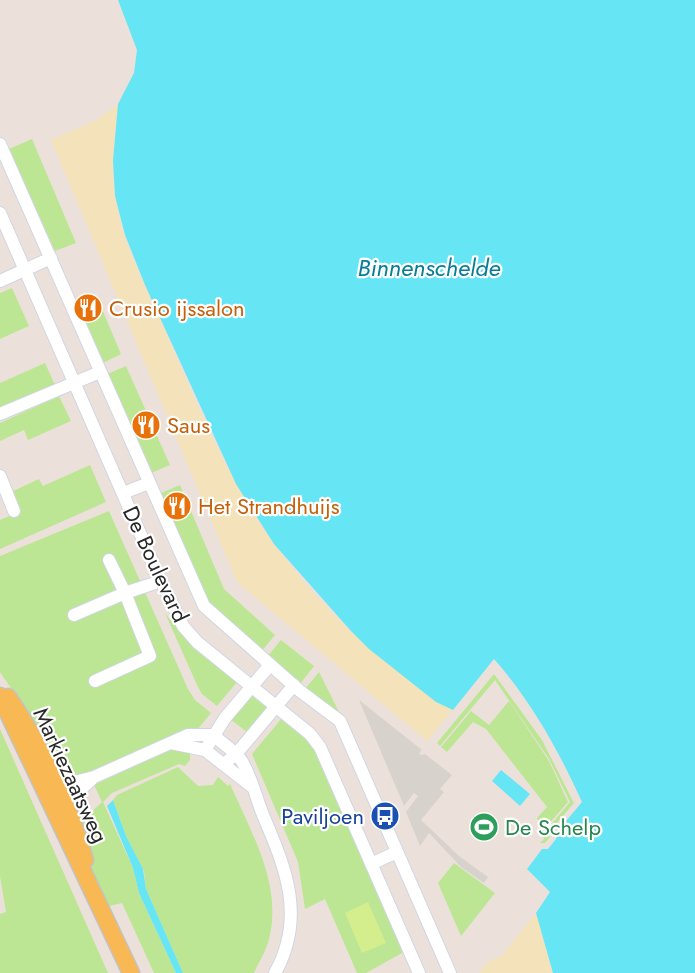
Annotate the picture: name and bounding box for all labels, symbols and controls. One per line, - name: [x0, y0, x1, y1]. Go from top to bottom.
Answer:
- water label: Binnenschelde: [357, 250, 501, 285]
- restaurant icon: Crusio ijssalon: [72, 292, 104, 324]
- place label: Crusio ijssalon: [109, 292, 245, 324]
- restaurant icon: Saus: [130, 409, 162, 441]
- place label: Saus: [167, 409, 210, 441]
- restaurant icon: Het Strandhuijs: [161, 490, 193, 522]
- place label: Het Strandhuijs: [198, 490, 340, 522]
- street label: De Boulevard: [115, 501, 197, 627]
- street label: Markiezaatsweg: [26, 702, 116, 848]
- place label: Paviljoen: [281, 800, 364, 832]
- bus stop icon: Paviljoen: [369, 800, 401, 832]
- sports icon: De Schelp: [468, 811, 500, 843]
- place label: De Schelp: [505, 811, 601, 843]

